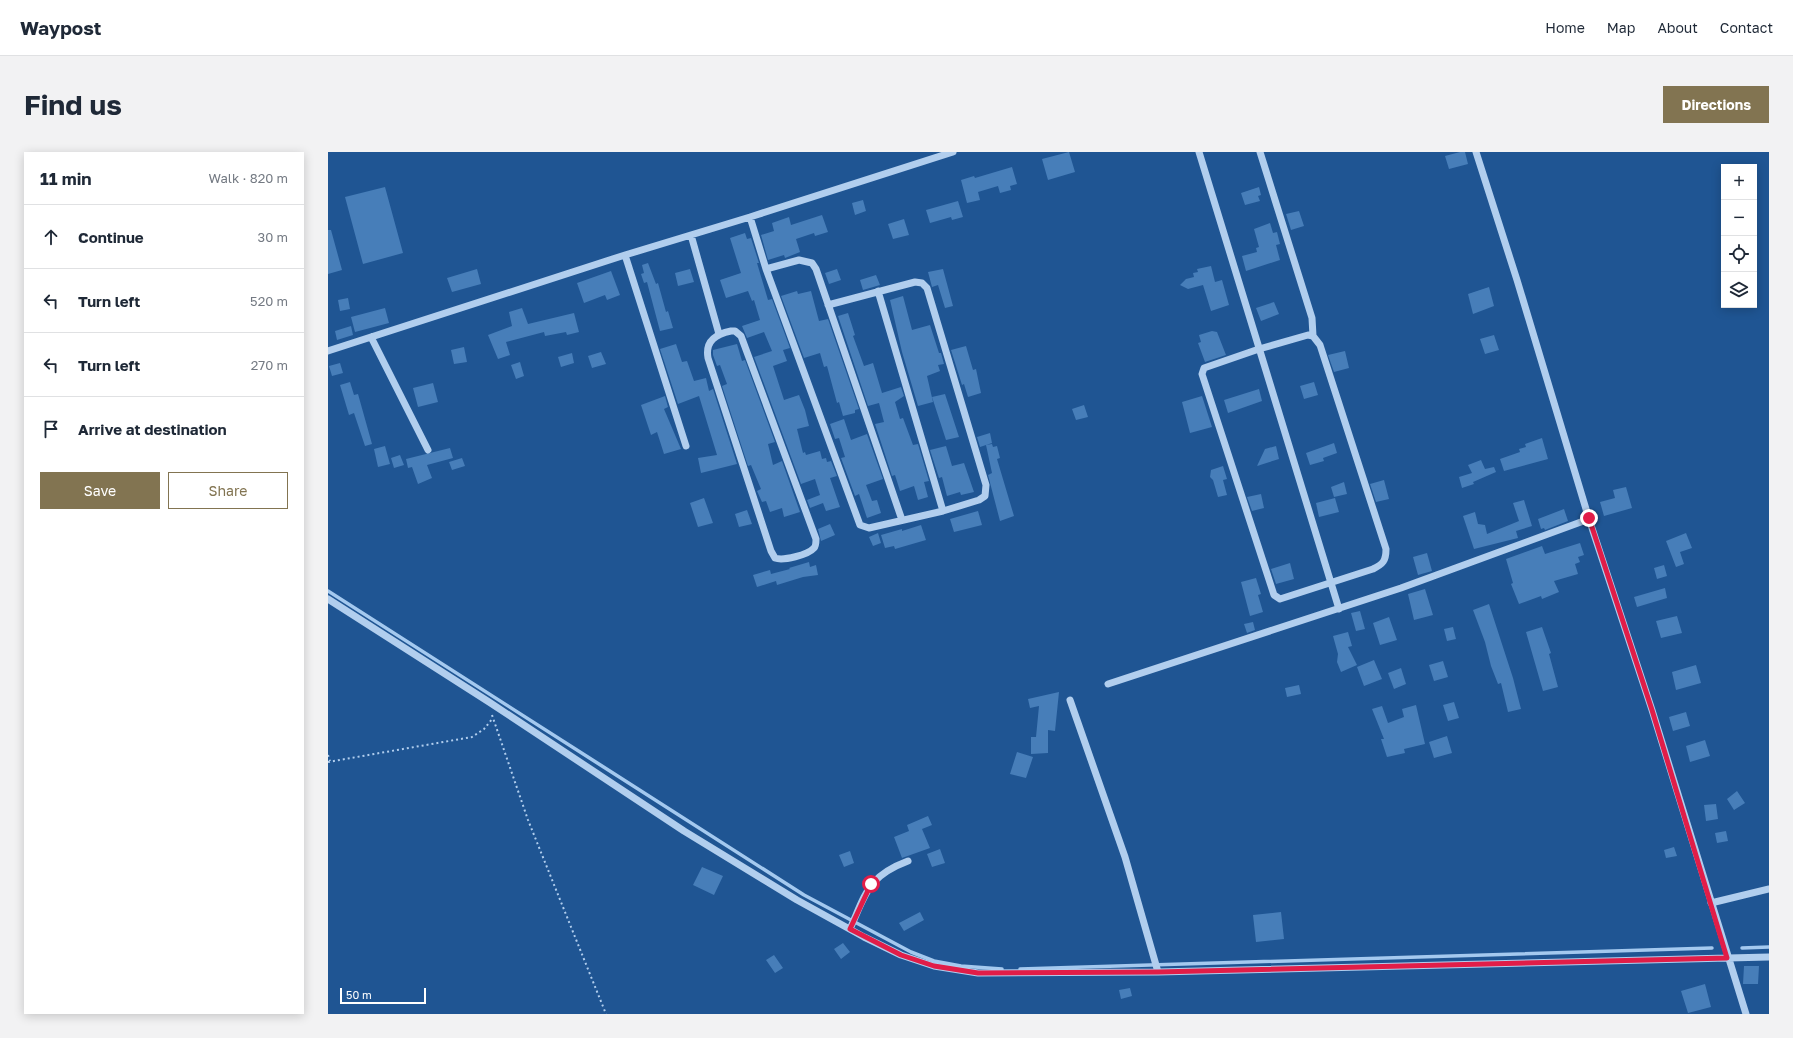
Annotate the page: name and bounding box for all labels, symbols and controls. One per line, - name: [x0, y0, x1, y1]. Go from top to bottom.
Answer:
- text: Waypost: [20, 16, 101, 39]
- text: Home: [1545, 19, 1585, 36]
- text: Map: [1607, 19, 1635, 36]
- text: About: [1657, 19, 1698, 36]
- text: Contact: [1720, 19, 1773, 36]
- button: Directions: [1663, 86, 1769, 123]
- text: Find us: [24, 88, 122, 121]
- map controls: [1721, 164, 1757, 308]
- button: +: [1721, 164, 1757, 200]
- text: 11 min: [40, 168, 92, 189]
- text: Walk · 820 m: [209, 170, 288, 186]
- button: −: [1721, 200, 1757, 236]
- icon: ahead: [40, 226, 62, 248]
- text: Continue: [78, 228, 144, 246]
- text: 30 m: [258, 229, 288, 245]
- button: locate: [1721, 236, 1757, 272]
- button: layers: [1721, 272, 1757, 308]
- icon: left: [40, 290, 62, 312]
- text: Turn left: [78, 292, 140, 310]
- text: 520 m: [250, 293, 288, 309]
- icon: left: [40, 354, 62, 376]
- text: Turn left: [78, 356, 140, 374]
- text: 270 m: [251, 357, 288, 373]
- icon: arrive: [40, 418, 62, 440]
- text: Arrive at destination: [78, 420, 227, 438]
- button: Save: [40, 472, 160, 509]
- button: Share: [168, 472, 288, 509]
- route end: [1580, 509, 1598, 527]
- route start: [862, 875, 880, 893]
- scale bar: [340, 986, 426, 1005]
- text: 50 m: [346, 988, 372, 1001]

